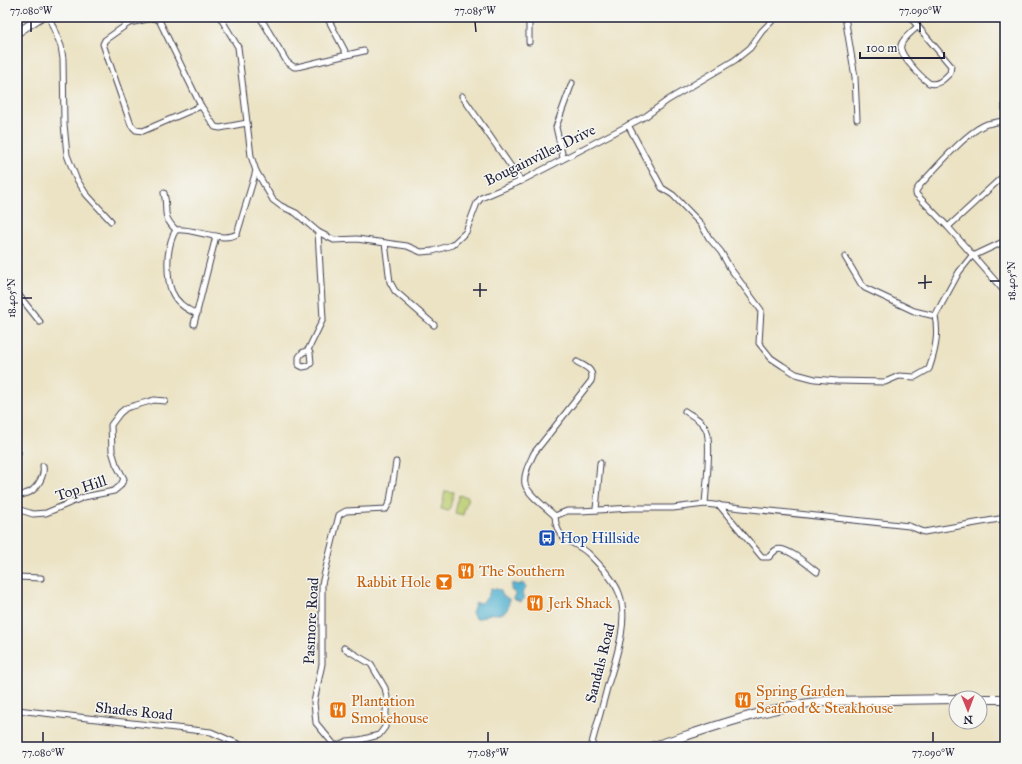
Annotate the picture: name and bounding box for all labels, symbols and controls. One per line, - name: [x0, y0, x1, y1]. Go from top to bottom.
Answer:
- text: 77.080°W: [10, 5, 53, 17]
- text: 77.085°W: [454, 5, 496, 17]
- text: 77.090°W: [899, 5, 942, 17]
- scale bar: [860, 34, 944, 60]
- text: 100 m: [866, 41, 897, 55]
- street label: Bougainvillea Drive: [482, 120, 598, 190]
- text: 18.405°N: [1006, 261, 1018, 301]
- text: 18.405°N: [6, 278, 18, 318]
- street label: Top Hill: [53, 471, 110, 505]
- bus stop icon: Hop Hillside: [537, 528, 557, 548]
- place label: Hop Hillside: [560, 529, 640, 547]
- restaurant icon: The Southern: [456, 561, 476, 581]
- place label: The Southern: [479, 562, 565, 580]
- bar icon: Rabbit Hole: [434, 572, 454, 592]
- place label: Rabbit Hole: [356, 573, 431, 591]
- street label: Pasmore Road: [300, 576, 322, 665]
- restaurant icon: Jerk Shack: [525, 593, 545, 613]
- place label: Jerk Shack: [546, 594, 612, 613]
- street label: Sandals Road: [581, 621, 619, 705]
- place label: Spring Garden Seafood & Steakhouse: [756, 682, 893, 717]
- restaurant icon: Spring Garden Seafood & Steakhouse: [733, 690, 753, 710]
- north arrow: [948, 690, 988, 730]
- place label: Plantation Smokehouse: [351, 692, 428, 727]
- street label: Shades Road: [94, 698, 174, 724]
- restaurant icon: Plantation Smokehouse: [328, 700, 348, 720]
- text: N: [963, 713, 973, 726]
- text: 77.080°W: [22, 747, 65, 759]
- text: 77.085°W: [467, 747, 509, 759]
- text: 77.090°W: [912, 747, 955, 759]

